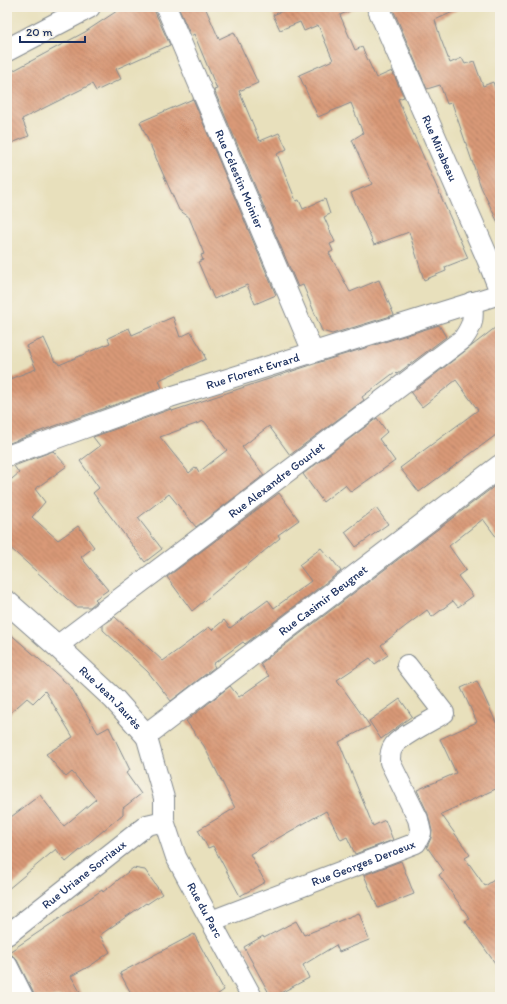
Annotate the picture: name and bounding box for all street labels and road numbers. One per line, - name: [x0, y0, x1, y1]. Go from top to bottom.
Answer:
- street label: Rue Mirabeau: [419, 113, 460, 184]
- street label: Rue Célestin Moinier: [212, 128, 267, 231]
- street label: Rue Florent Evrard: [204, 350, 302, 392]
- street label: Rue Alexandre Gourlet: [226, 439, 328, 521]
- street label: Rue Casimir Beugnet: [276, 562, 371, 639]
- street label: Rue Jean Jaurès: [76, 663, 145, 732]
- street label: Rue Uriane Sorriaux: [39, 837, 129, 912]
- street label: Rue Georges Deroeux: [309, 837, 418, 889]
- street label: Rue du Parc: [184, 880, 226, 941]

